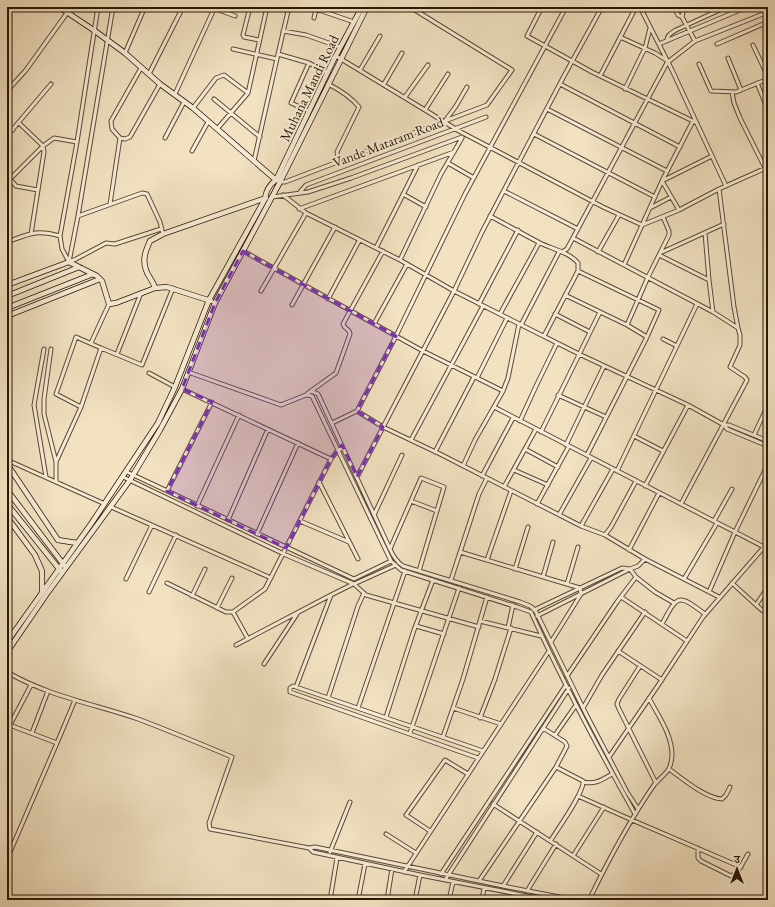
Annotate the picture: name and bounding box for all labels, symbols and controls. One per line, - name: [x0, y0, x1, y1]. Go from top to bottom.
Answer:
- street label: Muhana Mandi Road: [275, 31, 343, 144]
- street label: Vande Mataram Road: [330, 112, 447, 171]
- north arrow: [717, 849, 757, 889]
- text: उ: [733, 852, 741, 866]

